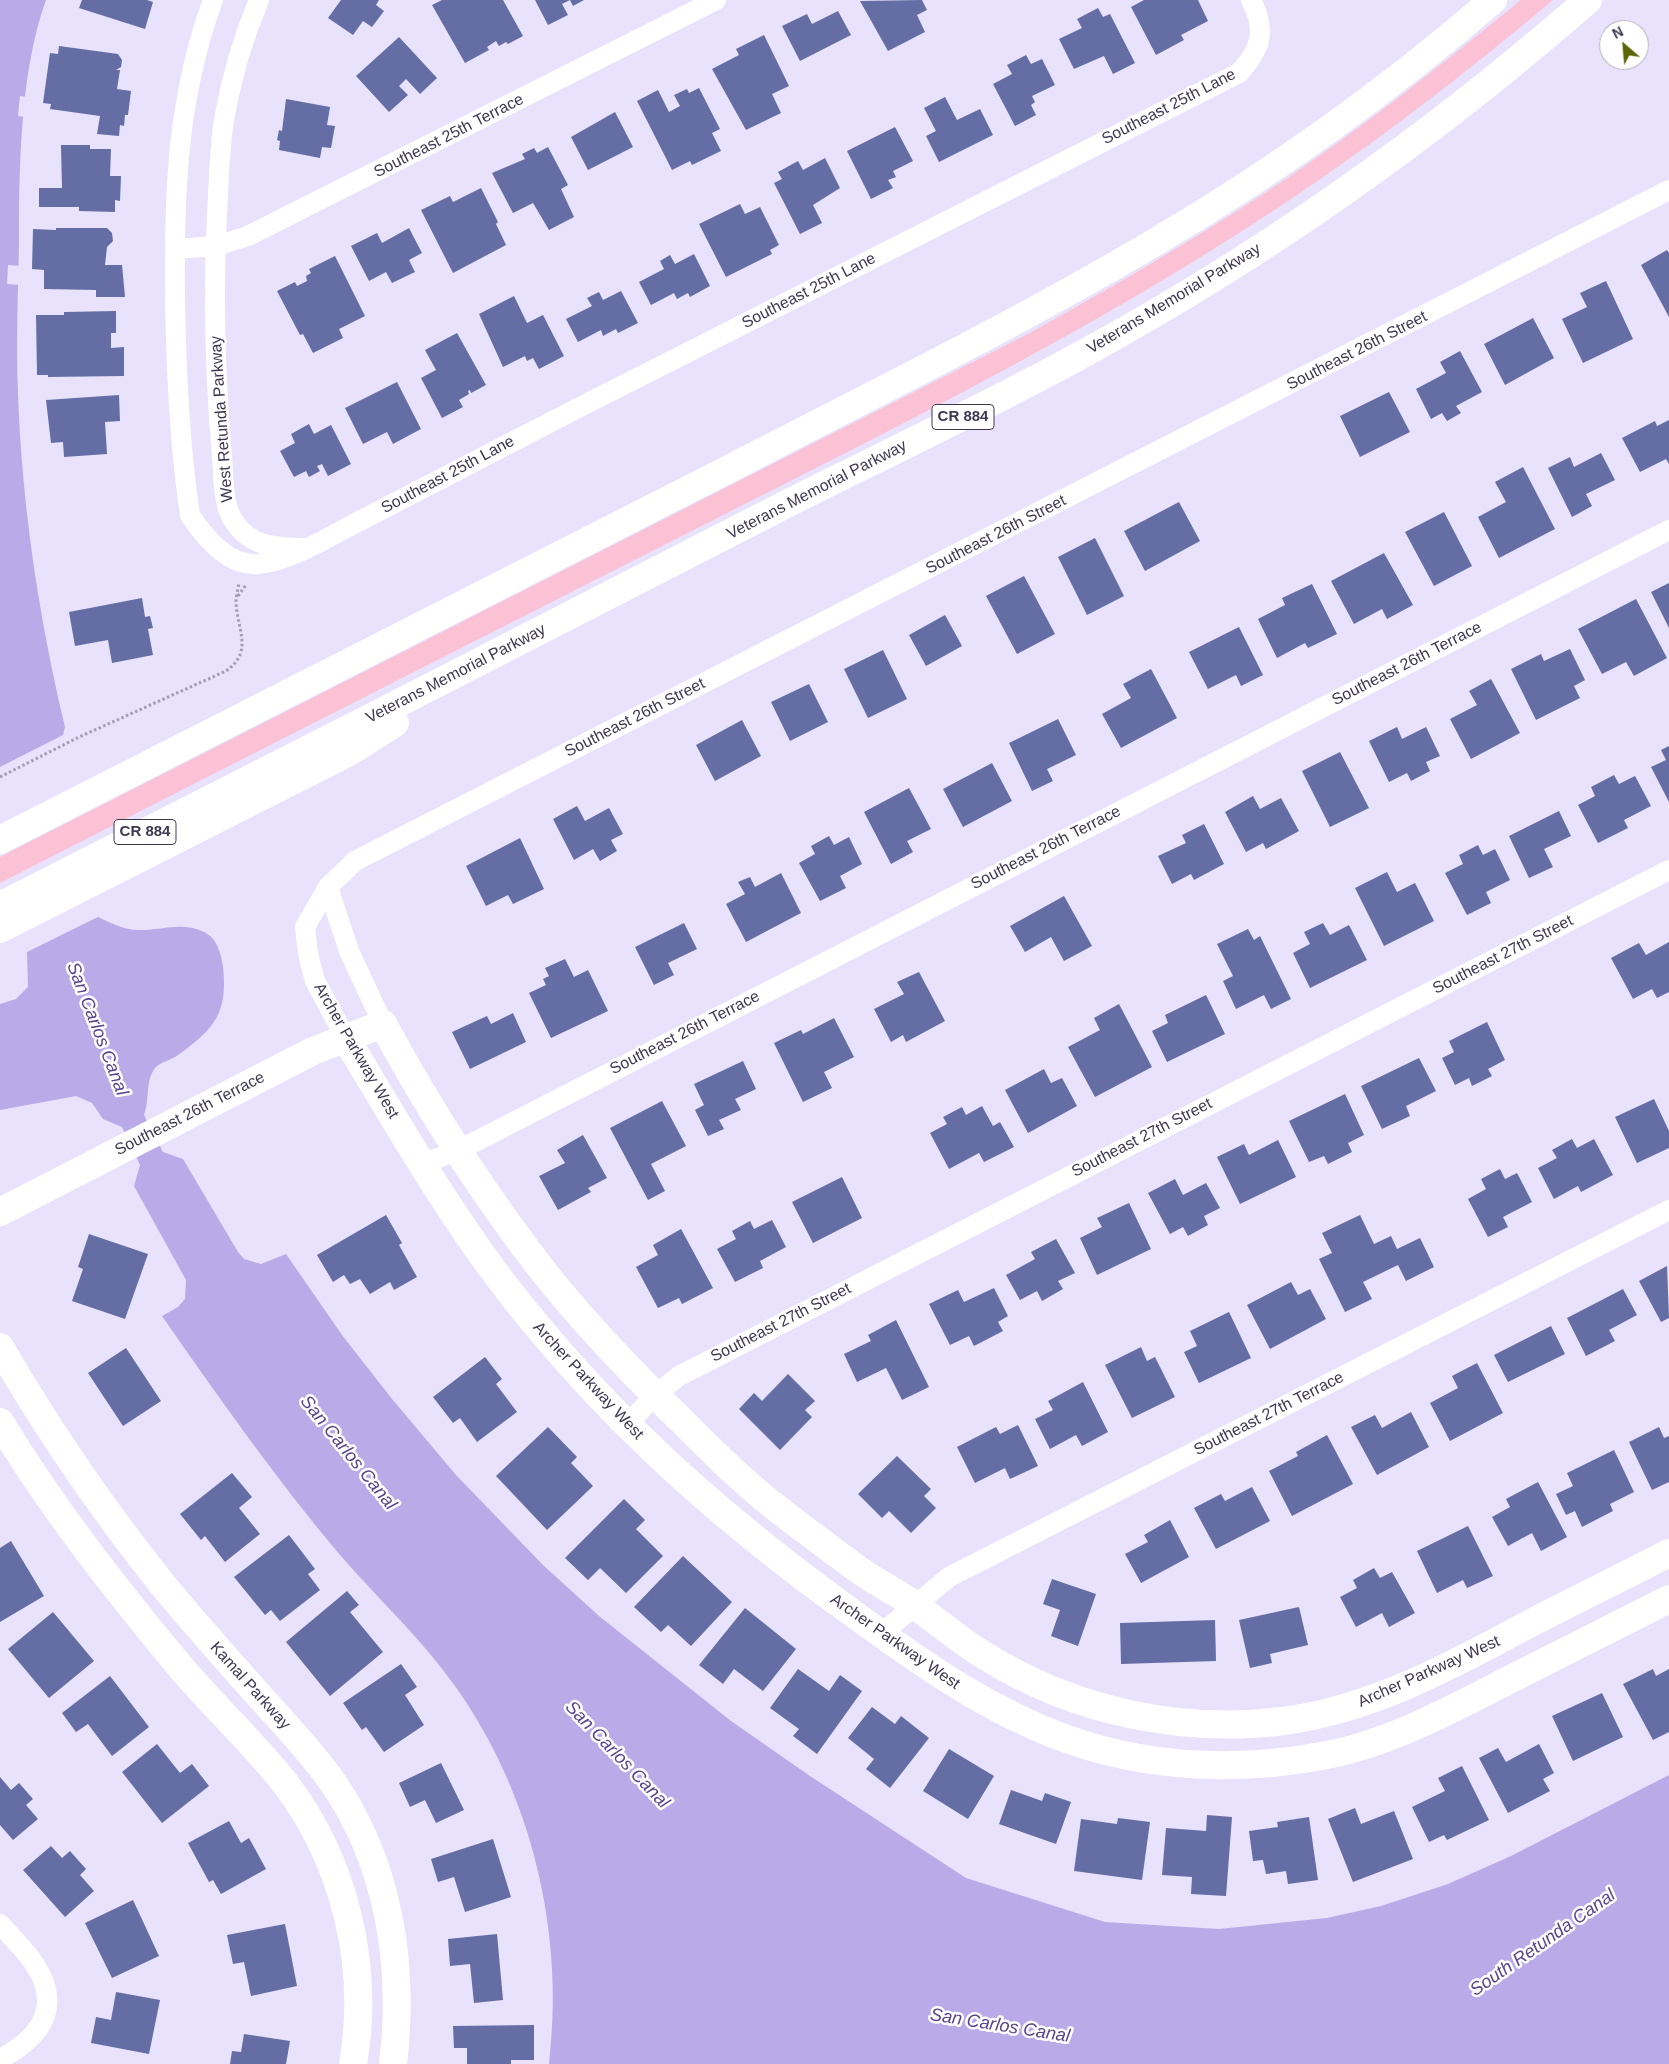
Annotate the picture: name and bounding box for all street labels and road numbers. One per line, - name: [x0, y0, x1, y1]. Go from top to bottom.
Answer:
- street label: Southeast 25th Lane: [1099, 65, 1239, 149]
- street label: Southeast 25th Terrace: [371, 90, 527, 182]
- street label: Veterans Memorial Parkway: [1084, 239, 1264, 359]
- street label: Southeast 25th Lane: [739, 249, 879, 333]
- street label: Southeast 26th Street: [1284, 307, 1430, 395]
- street label: West Retunda Parkway: [207, 335, 237, 503]
- road number: CR 884: [932, 404, 994, 430]
- street label: Southeast 25th Lane: [378, 432, 518, 518]
- street label: Veterans Memorial Parkway: [724, 436, 910, 544]
- street label: Southeast 26th Street: [923, 491, 1069, 579]
- street label: Southeast 26th Terrace: [1329, 618, 1485, 710]
- street label: Veterans Memorial Parkway: [363, 620, 549, 728]
- street label: Southeast 26th Street: [562, 674, 708, 762]
- street label: Southeast 26th Terrace: [968, 802, 1124, 894]
- road number: CR 884: [114, 820, 176, 844]
- street label: Southeast 27th Street: [1430, 911, 1576, 999]
- street label: Archer Parkway West: [309, 980, 403, 1122]
- street label: Southeast 26th Terrace: [607, 987, 763, 1079]
- street label: Southeast 26th Terrace: [112, 1068, 268, 1160]
- street label: Southeast 27th Street: [1069, 1094, 1215, 1182]
- street label: Southeast 27th Street: [708, 1279, 854, 1367]
- street label: Archer Parkway West: [529, 1318, 647, 1444]
- street label: Southeast 27th Terrace: [1191, 1368, 1347, 1460]
- street label: Archer Parkway West: [827, 1590, 963, 1694]
- street label: Archer Parkway West: [1355, 1632, 1503, 1712]
- street label: Kamal Parkway: [206, 1638, 294, 1734]

